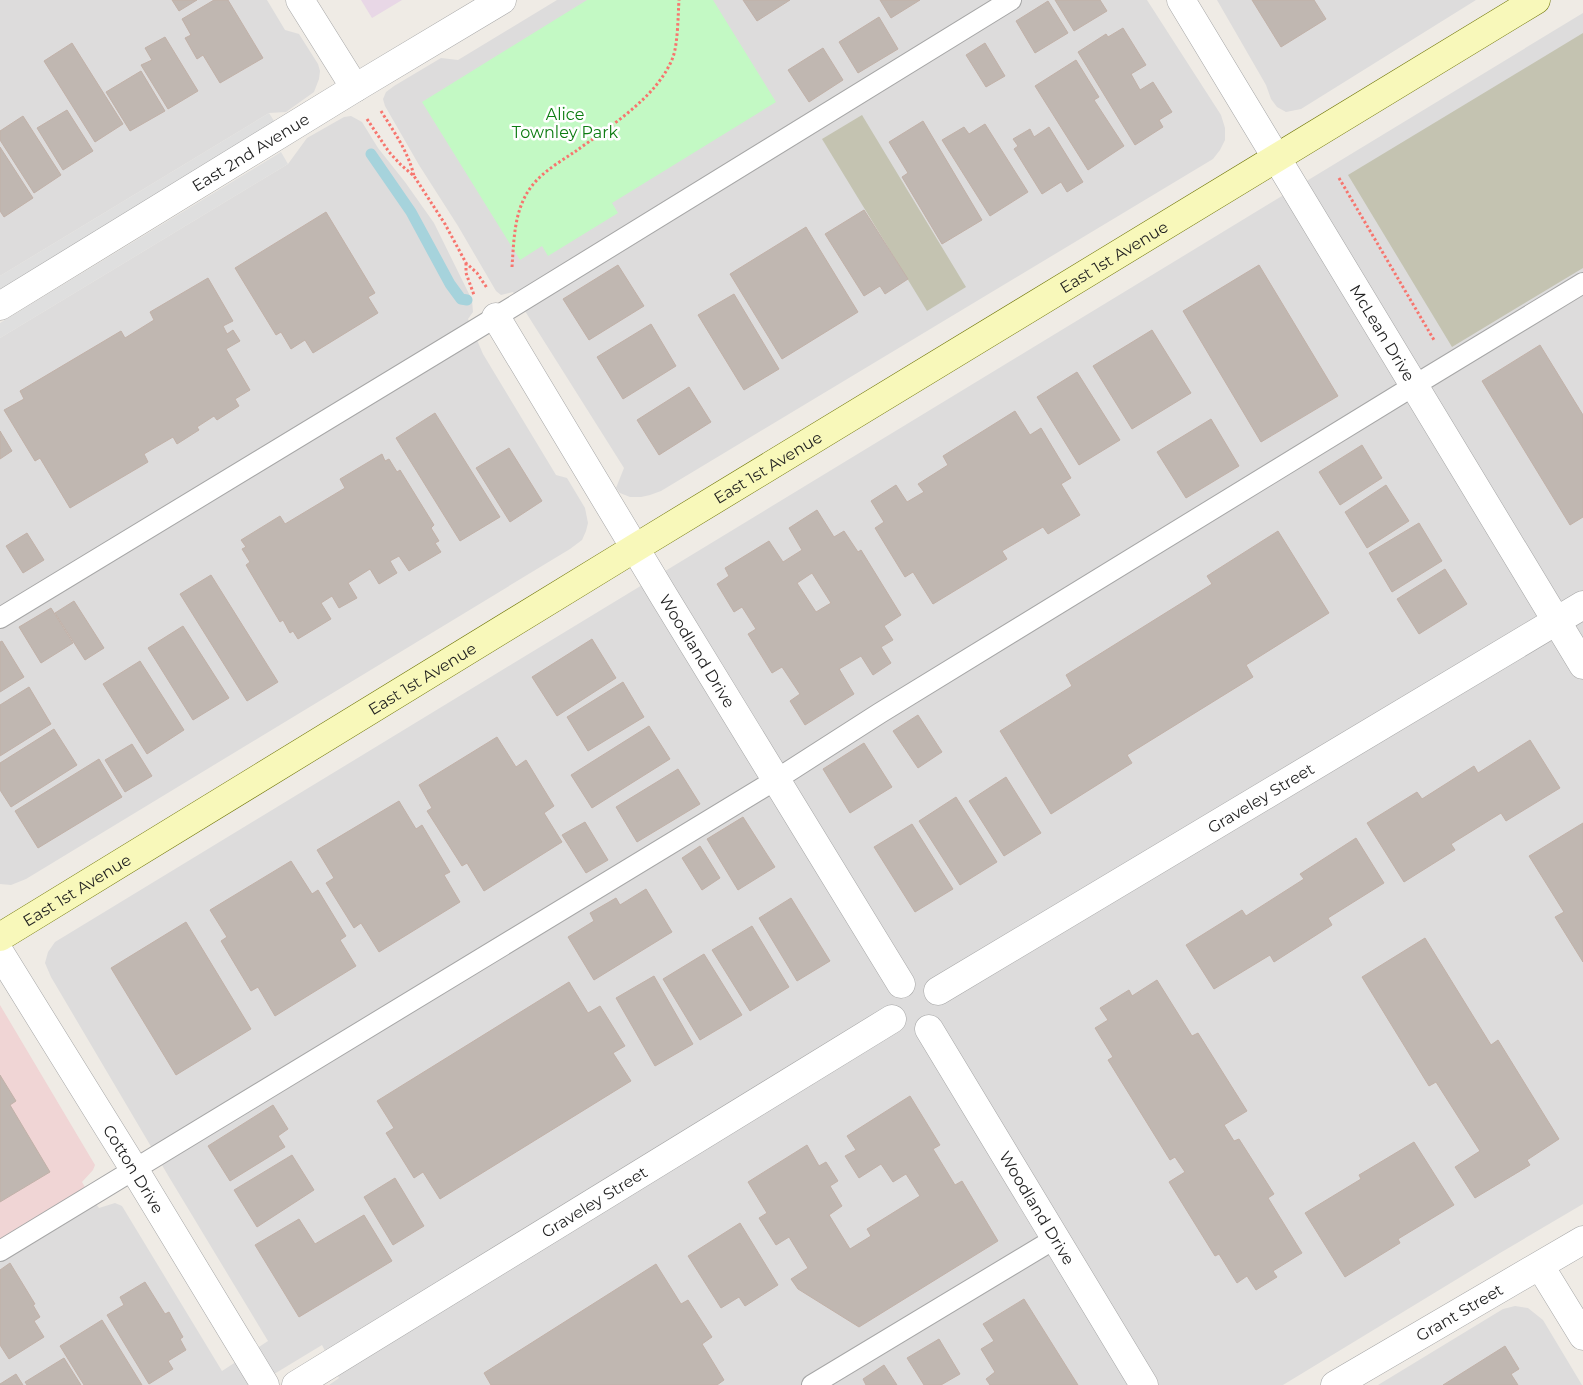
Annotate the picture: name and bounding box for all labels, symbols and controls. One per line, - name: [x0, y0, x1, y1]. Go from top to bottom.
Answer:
- park label: Alice Townley Park: [512, 105, 619, 142]
- street label: East 2nd Avenue: [188, 109, 313, 195]
- street label: East 1st Avenue: [1056, 217, 1171, 297]
- street label: McLean Drive: [1346, 281, 1419, 384]
- street label: East 1st Avenue: [710, 427, 825, 507]
- street label: Woodland Drive: [656, 591, 739, 711]
- street label: East 1st Avenue: [365, 638, 480, 719]
- street label: Graveley Street: [1204, 759, 1318, 837]
- street label: East 1st Avenue: [19, 850, 134, 930]
- street label: Cotton Drive: [99, 1121, 168, 1217]
- street label: Woodland Drive: [995, 1148, 1079, 1268]
- street label: Graveley Street: [538, 1162, 651, 1242]
- street label: Grant Street: [1412, 1279, 1507, 1345]

